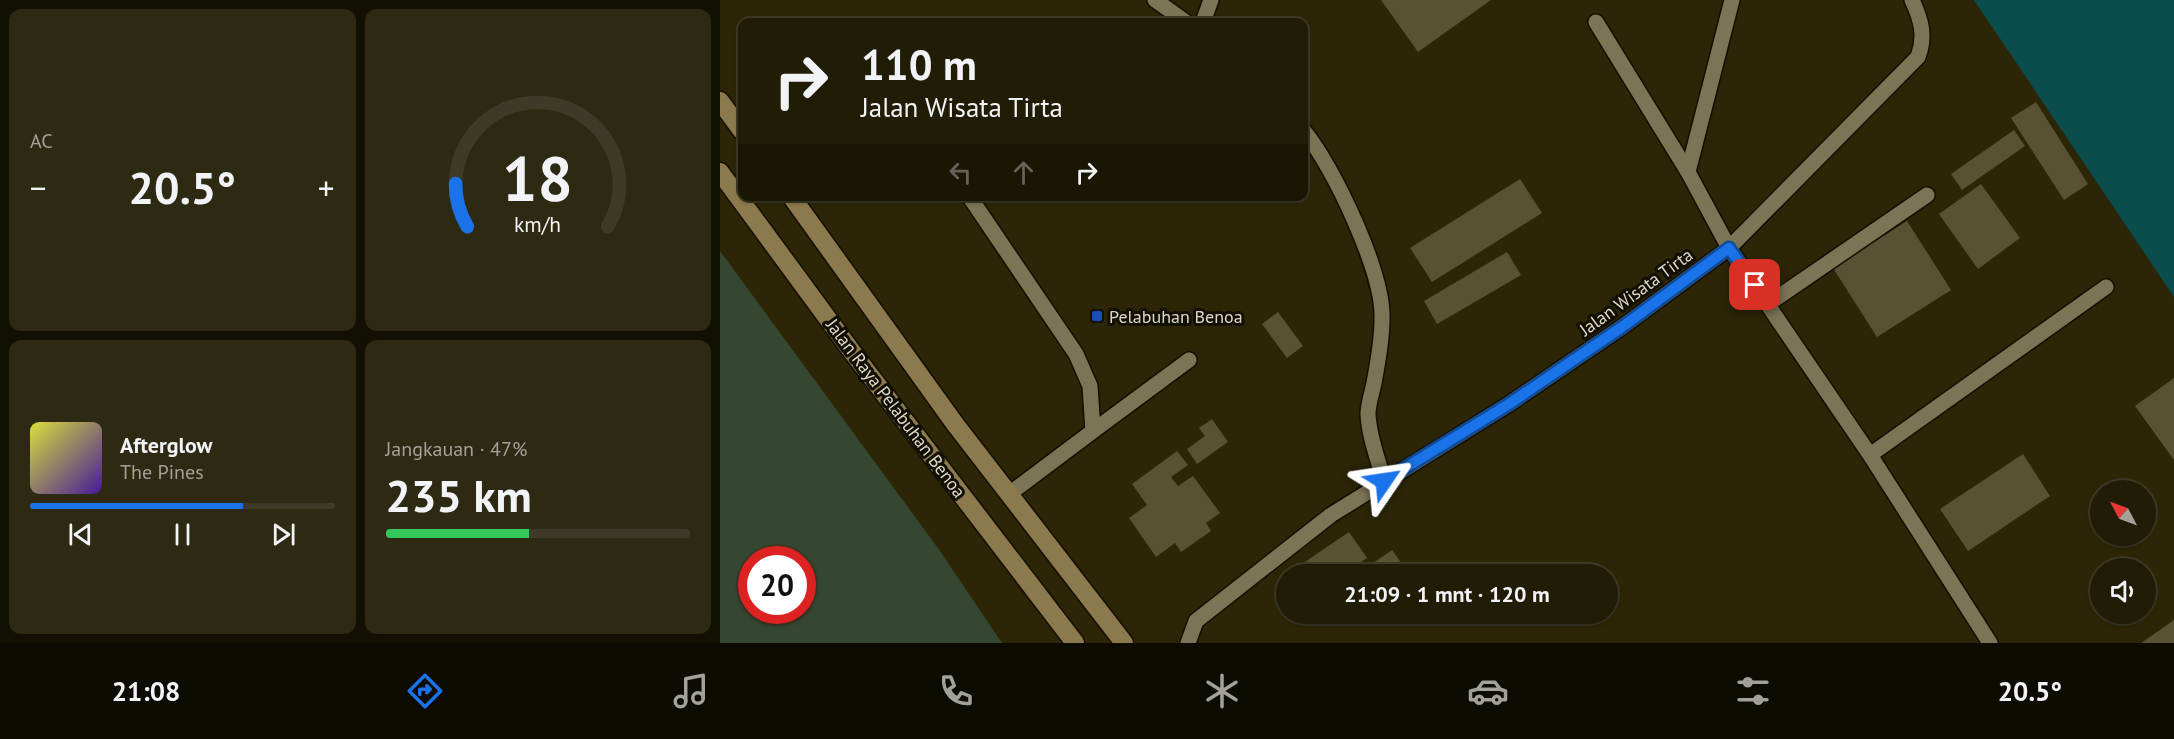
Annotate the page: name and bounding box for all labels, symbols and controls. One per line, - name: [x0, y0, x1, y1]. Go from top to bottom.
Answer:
- text: 110 m: [861, 37, 977, 92]
- icon: right: [762, 42, 840, 120]
- text: Jalan Wisata Tirta: [861, 90, 1063, 124]
- text: AC: [30, 128, 53, 154]
- text: 18: [502, 137, 573, 218]
- icon: left: [944, 156, 977, 189]
- icon: ahead: [1007, 156, 1040, 189]
- icon: right: [1070, 156, 1103, 189]
- text: 20.5°: [129, 158, 236, 216]
- text: −: [30, 166, 47, 209]
- text: +: [318, 166, 335, 209]
- text: km/h: [514, 210, 561, 238]
- street label: Jalan Wisata Tirta: [1574, 243, 1697, 341]
- pin: [1729, 259, 1780, 310]
- icon: arrive: [1738, 268, 1771, 301]
- place label: Pelabuhan Benoa: [1109, 305, 1243, 328]
- marker: Pelabuhan Benoa: [1090, 309, 1104, 323]
- street label: Jalan Raya Pelabuhan Benoa: [821, 313, 971, 502]
- text: Afterglow: [120, 431, 212, 459]
- text: Jangkauan · 47%: [386, 436, 527, 462]
- position arrow: [1352, 449, 1416, 513]
- text: The Pines: [120, 459, 204, 485]
- text: 235 km: [386, 466, 532, 524]
- north arrow: [2090, 480, 2156, 546]
- map controls: [2090, 480, 2156, 624]
- icon: previous: [64, 518, 97, 551]
- icon: pause: [166, 518, 199, 551]
- icon: next: [267, 518, 300, 551]
- speed limit sign: 20: [738, 546, 816, 624]
- button: sound: [2090, 558, 2156, 624]
- text: 21:09 · 1 mnt · 120 m: [1344, 580, 1550, 608]
- icon: directions: [404, 670, 446, 712]
- icon: music: [670, 670, 712, 712]
- icon: phone: [935, 670, 977, 712]
- icon: climate: [1201, 670, 1243, 712]
- icon: car: [1467, 670, 1509, 712]
- icon: filters: [1732, 670, 1774, 712]
- text: 21:08: [112, 674, 180, 708]
- text: 20.5°: [1998, 674, 2062, 708]

